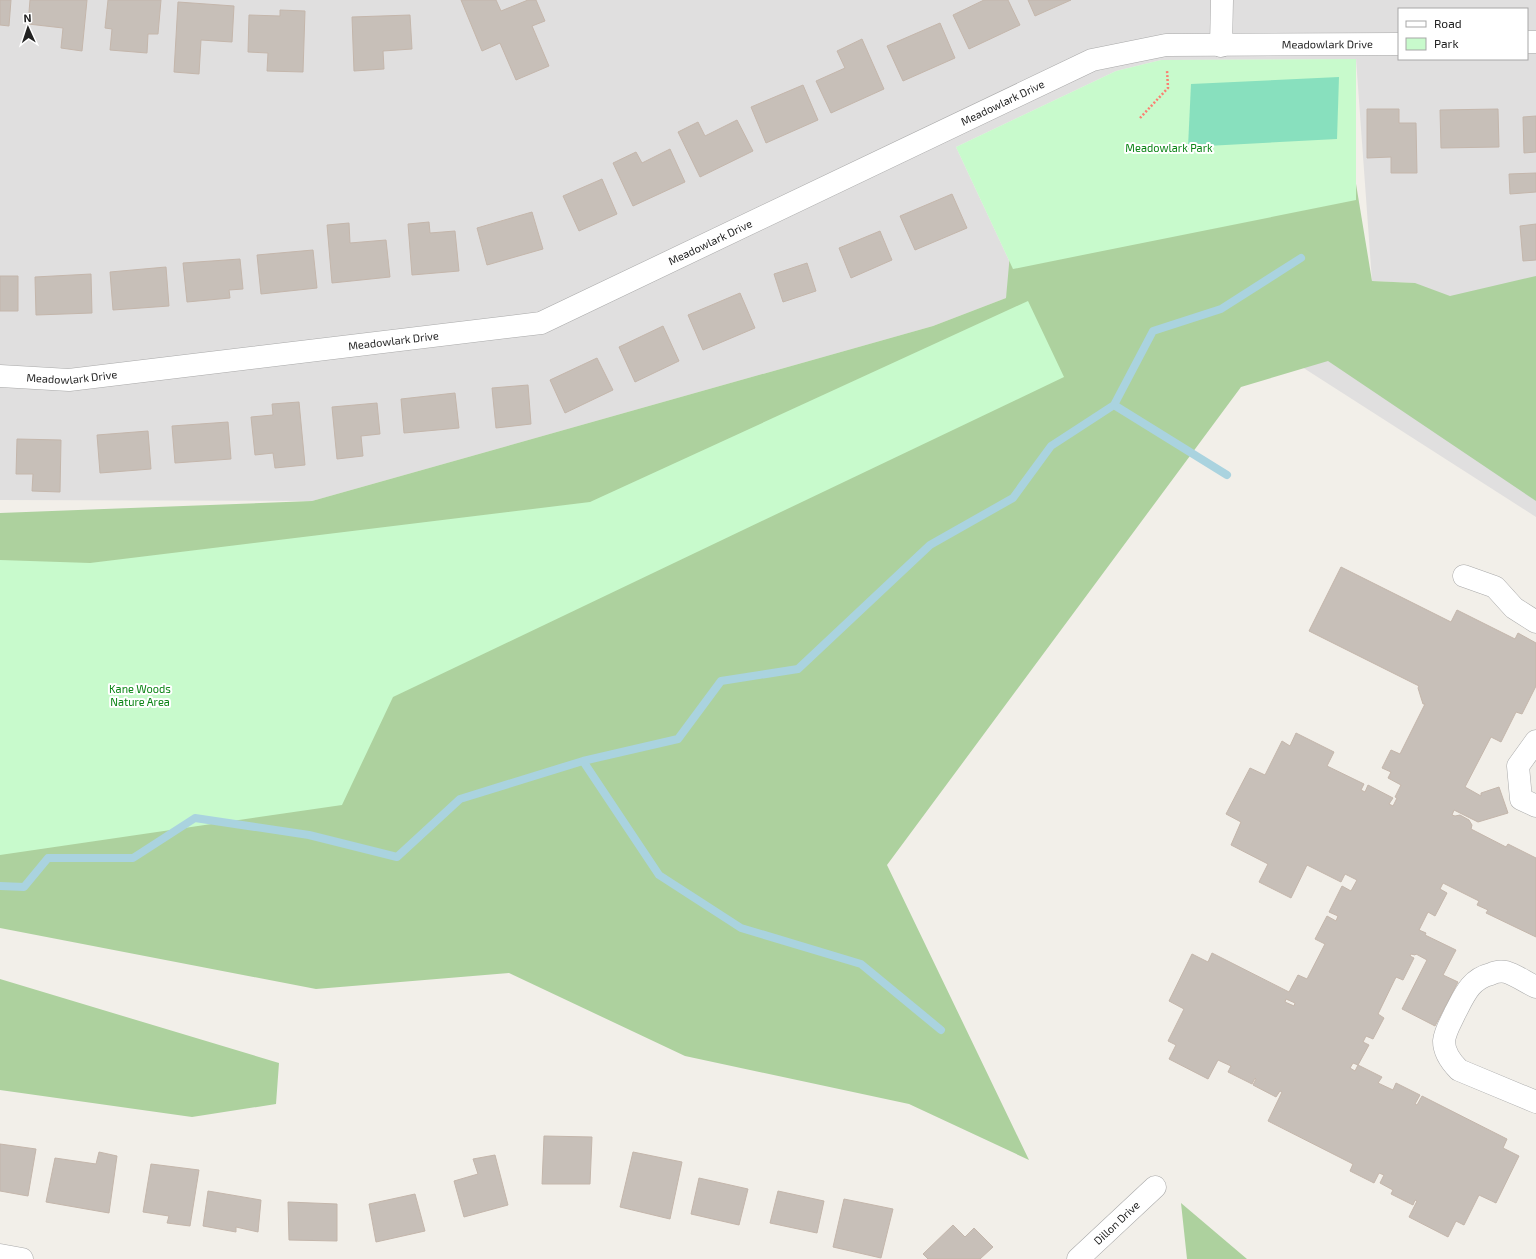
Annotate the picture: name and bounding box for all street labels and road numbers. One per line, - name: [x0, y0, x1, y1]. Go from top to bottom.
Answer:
- street label: Meadowlark Drive: [1282, 37, 1373, 51]
- street label: Meadowlark Drive: [958, 77, 1046, 128]
- street label: Meadowlark Drive: [666, 216, 754, 267]
- street label: Meadowlark Drive: [347, 328, 440, 352]
- street label: Meadowlark Drive: [26, 367, 118, 386]
- street label: Dillon Drive: [1091, 1198, 1142, 1247]

